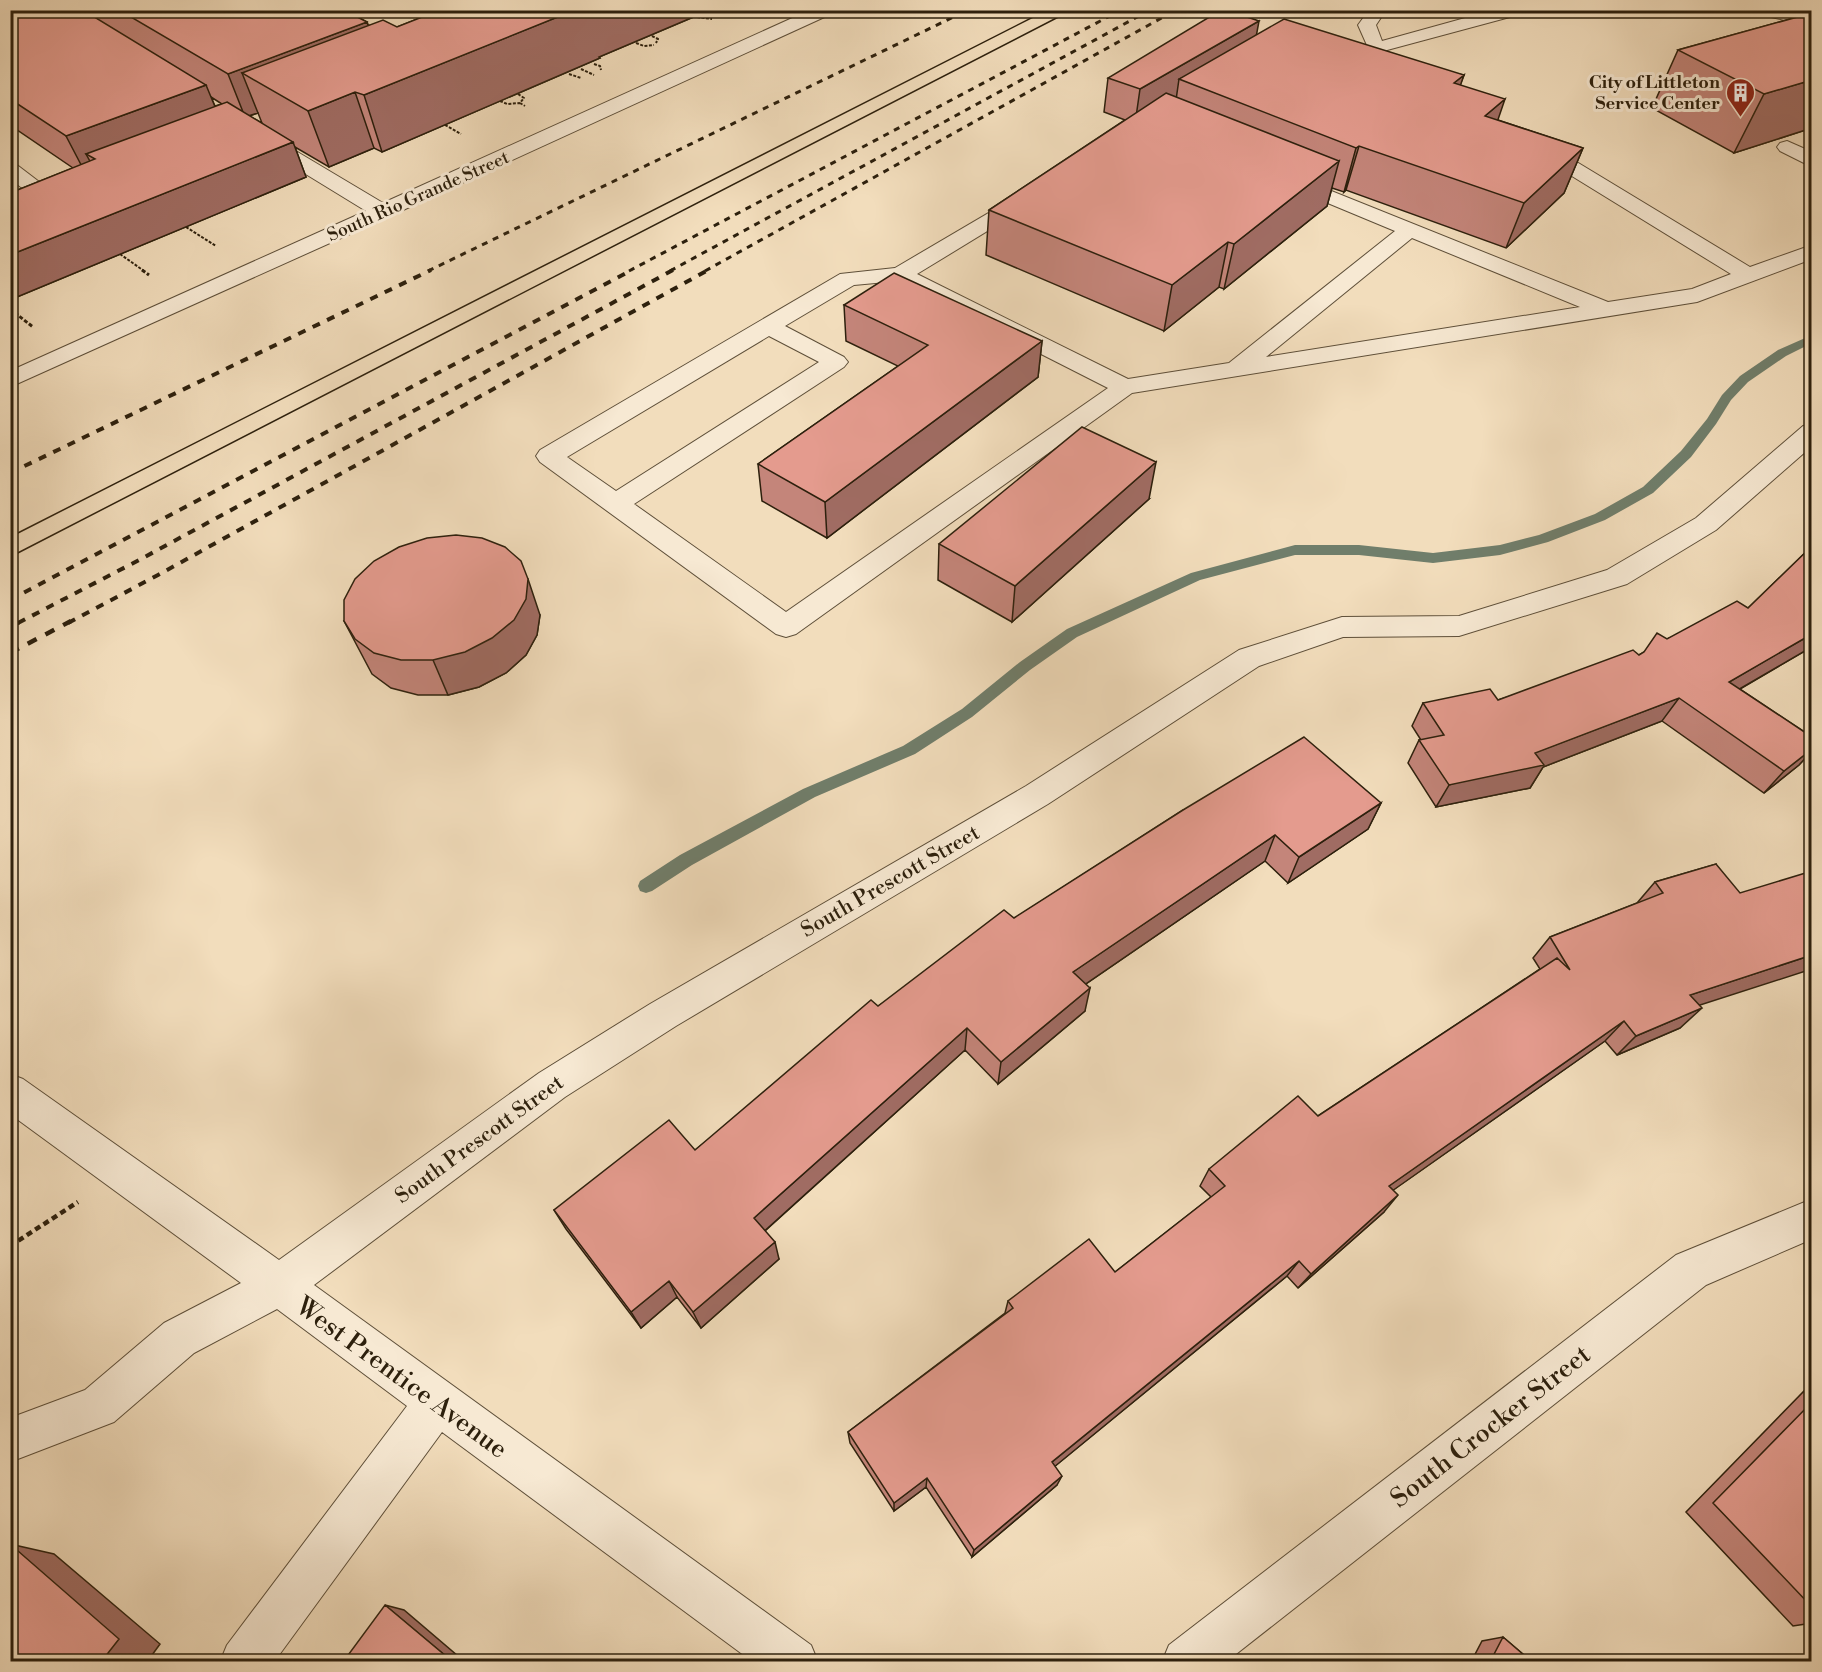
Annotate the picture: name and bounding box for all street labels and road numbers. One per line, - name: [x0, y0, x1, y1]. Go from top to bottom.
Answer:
- street label: South Rio Grande Street: [324, 146, 513, 247]
- street label: South Prescott Street: [797, 820, 985, 944]
- street label: South Prescott Street: [390, 1070, 569, 1210]
- street label: West Prentice Avenue: [289, 1290, 513, 1465]
- street label: South Crocker Street: [1384, 1339, 1597, 1515]

